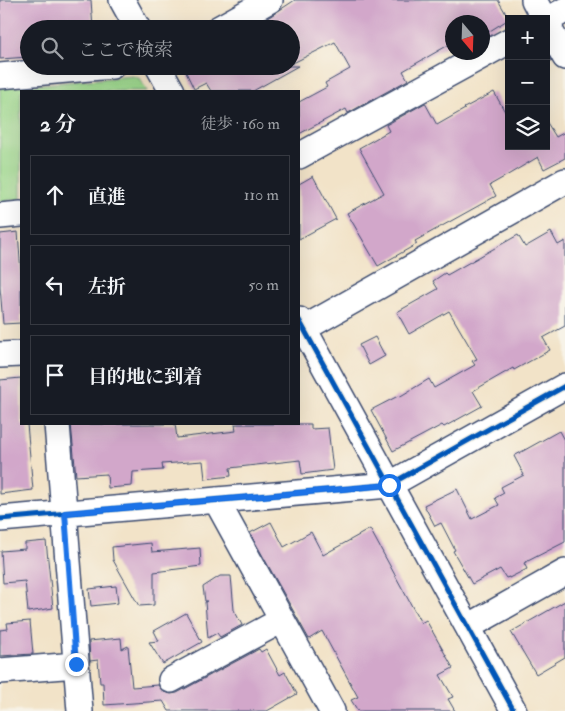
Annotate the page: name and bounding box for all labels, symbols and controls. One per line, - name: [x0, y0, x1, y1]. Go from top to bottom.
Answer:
- north arrow: [445, 15, 490, 60]
- map controls: [505, 15, 550, 150]
- button: +: [505, 15, 550, 60]
- search box: [20, 20, 300, 75]
- icon: search: [38, 34, 66, 62]
- text: ここで検索: [78, 38, 173, 62]
- button: −: [505, 60, 550, 105]
- button: layers: [505, 105, 550, 150]
- text: 2 分: [40, 111, 76, 138]
- text: 徒歩 · 160 m: [200, 114, 280, 134]
- icon: ahead: [41, 181, 69, 209]
- text: 直進: [88, 185, 126, 209]
- text: 110 m: [244, 185, 279, 205]
- icon: left: [41, 271, 69, 299]
- text: 左折: [88, 275, 126, 299]
- text: 50 m: [248, 275, 279, 295]
- icon: arrive: [41, 361, 69, 389]
- text: 目的地に到着: [88, 365, 202, 389]
- route start: [378, 474, 401, 497]
- route end: [65, 653, 88, 676]

